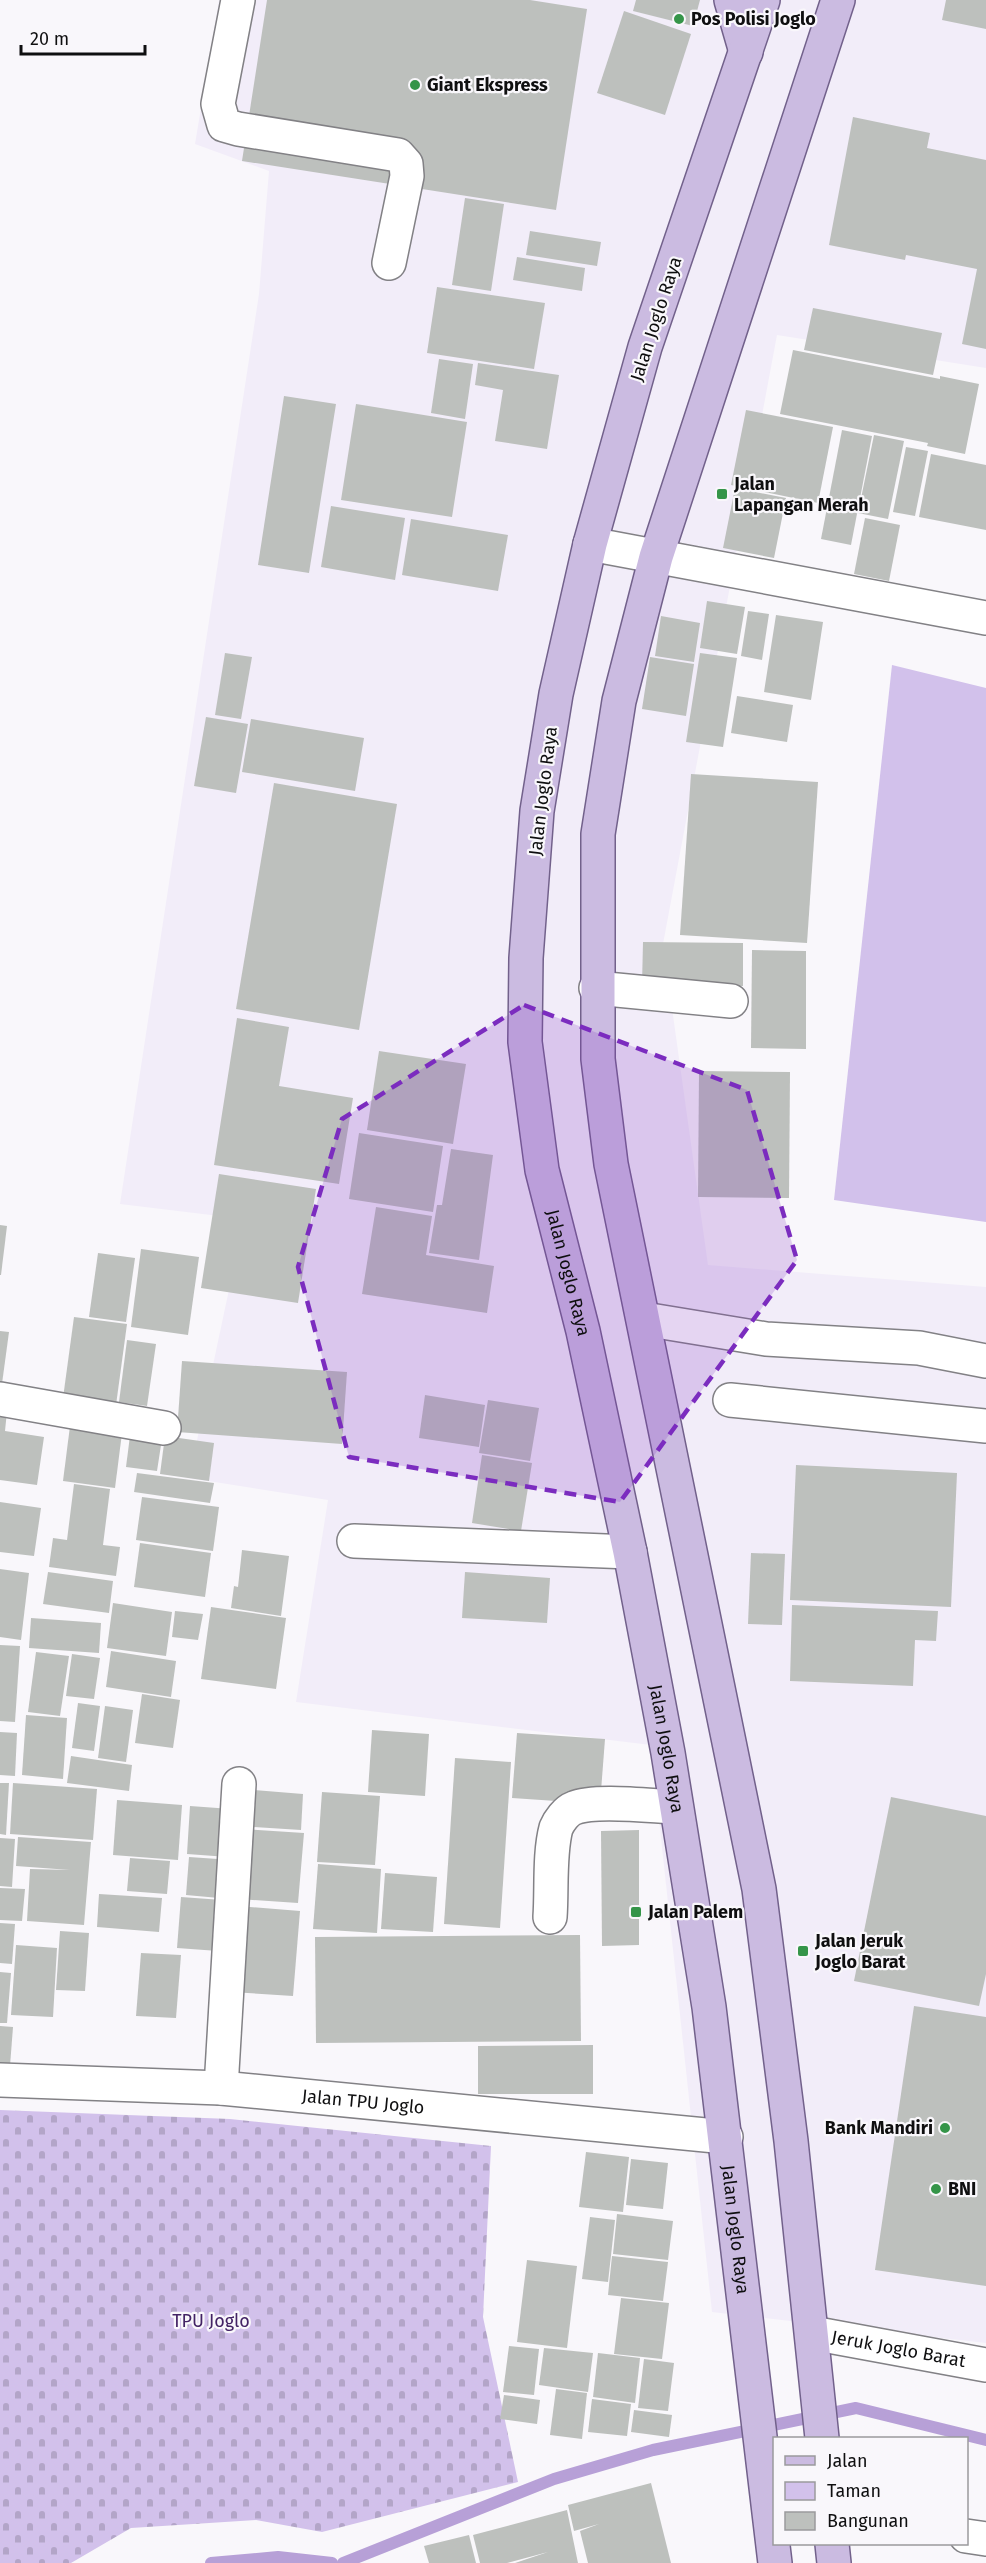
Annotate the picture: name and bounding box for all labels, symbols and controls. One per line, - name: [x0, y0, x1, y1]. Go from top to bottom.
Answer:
- place label: Pos Polisi Joglo: [691, 8, 816, 30]
- marker: Pos Polisi Joglo: [672, 12, 686, 26]
- scale bar: [21, 18, 146, 56]
- text: 20 m: [30, 28, 69, 50]
- place label: Giant Ekspress: [427, 74, 548, 96]
- marker: Giant Ekspress: [408, 78, 422, 92]
- street label: Jalan Joglo Raya: [625, 254, 687, 384]
- place label: Jalan Lapangan Merah: [733, 473, 869, 516]
- marker: Jalan Lapangan Merah: [715, 487, 729, 501]
- street label: Jalan Joglo Raya: [524, 725, 562, 857]
- street label: Jalan Joglo Raya: [541, 1207, 595, 1338]
- street label: Jalan Joglo Raya: [644, 1683, 688, 1814]
- place label: Jalan Palem: [647, 1901, 743, 1923]
- marker: Jalan Palem: [629, 1905, 643, 1919]
- place label: Jalan Jeruk Joglo Barat: [814, 1930, 907, 1973]
- marker: Jalan Jeruk Joglo Barat: [796, 1944, 810, 1958]
- street label: Jalan TPU Joglo: [301, 2085, 425, 2119]
- place label: Bank Mandiri: [825, 2117, 933, 2139]
- marker: Bank Mandiri: [938, 2121, 952, 2135]
- street label: Jalan Joglo Raya: [717, 2164, 754, 2295]
- place label: BNI: [948, 2178, 976, 2200]
- marker: BNI: [929, 2182, 943, 2196]
- park label: TPU Joglo: [172, 2310, 250, 2332]
- street label: Jeruk Joglo Barat: [830, 2326, 968, 2372]
- legend: [773, 2437, 968, 2545]
- text: Jalan: [827, 2450, 868, 2472]
- text: Taman: [827, 2480, 881, 2502]
- text: Bangunan: [827, 2510, 909, 2532]

